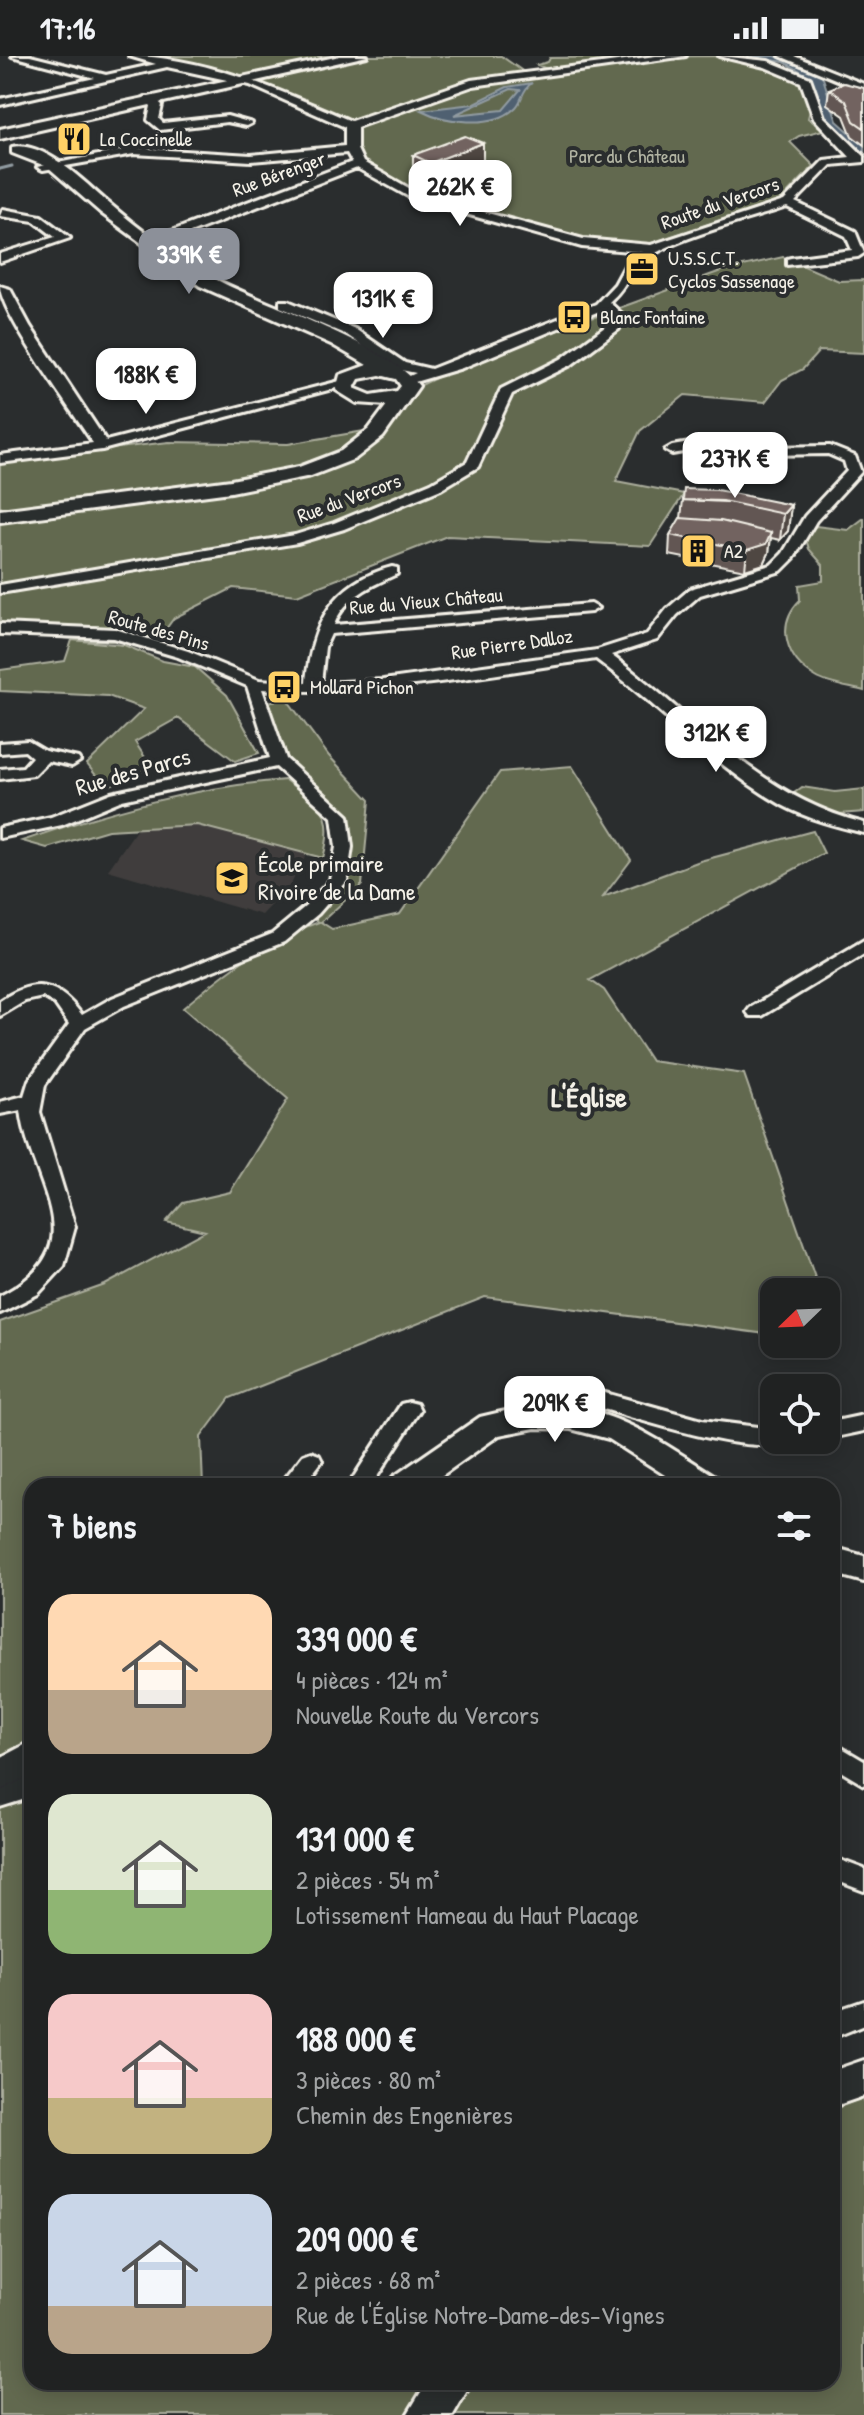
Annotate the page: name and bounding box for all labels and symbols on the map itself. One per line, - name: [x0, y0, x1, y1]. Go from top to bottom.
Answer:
- restaurant icon: La Coccinelle: [55, 120, 93, 158]
- place label: La Coccinelle: [100, 125, 193, 152]
- park label: Parc du Château: [569, 142, 685, 169]
- street label: Rue Bérenger: [229, 144, 329, 203]
- pin: 262K €: [395, 160, 525, 228]
- street label: Route du Vercors: [657, 170, 783, 235]
- pin: 339K €: [124, 228, 254, 296]
- place label: U.S.S.C.T. Cyclos Sassenage: [668, 244, 795, 294]
- office icon: U.S.S.C.T. Cyclos Sassenage: [623, 250, 661, 288]
- pin: 131K €: [318, 272, 448, 340]
- bus stop icon: Blanc Fontaine: [555, 298, 593, 336]
- place label: Blanc Fontaine: [600, 303, 706, 330]
- pin: 188K €: [81, 348, 211, 416]
- pin: 237K €: [670, 432, 800, 500]
- street label: Rue du Vercors: [293, 466, 405, 529]
- building icon: A2: [679, 532, 717, 570]
- place label: A2: [724, 537, 744, 564]
- street label: Rue du Vieux Château: [348, 580, 503, 621]
- street label: Route des Pins: [106, 602, 213, 657]
- street label: Rue Pierre Dalloz: [450, 622, 575, 665]
- bus stop icon: Mollard Pichon: [265, 668, 303, 706]
- place label: Mollard Pichon: [310, 673, 414, 700]
- pin: 312K €: [651, 706, 781, 774]
- street label: Rue des Parcs: [72, 739, 194, 803]
- place label: École primaire Rivoire de la Dame: [258, 847, 416, 907]
- school or university icon: École primaire Rivoire de la Dame: [213, 859, 251, 897]
- district label: L'Église: [551, 1078, 628, 1117]
- north arrow: [760, 1278, 840, 1358]
- pin: 209K €: [490, 1376, 620, 1444]

